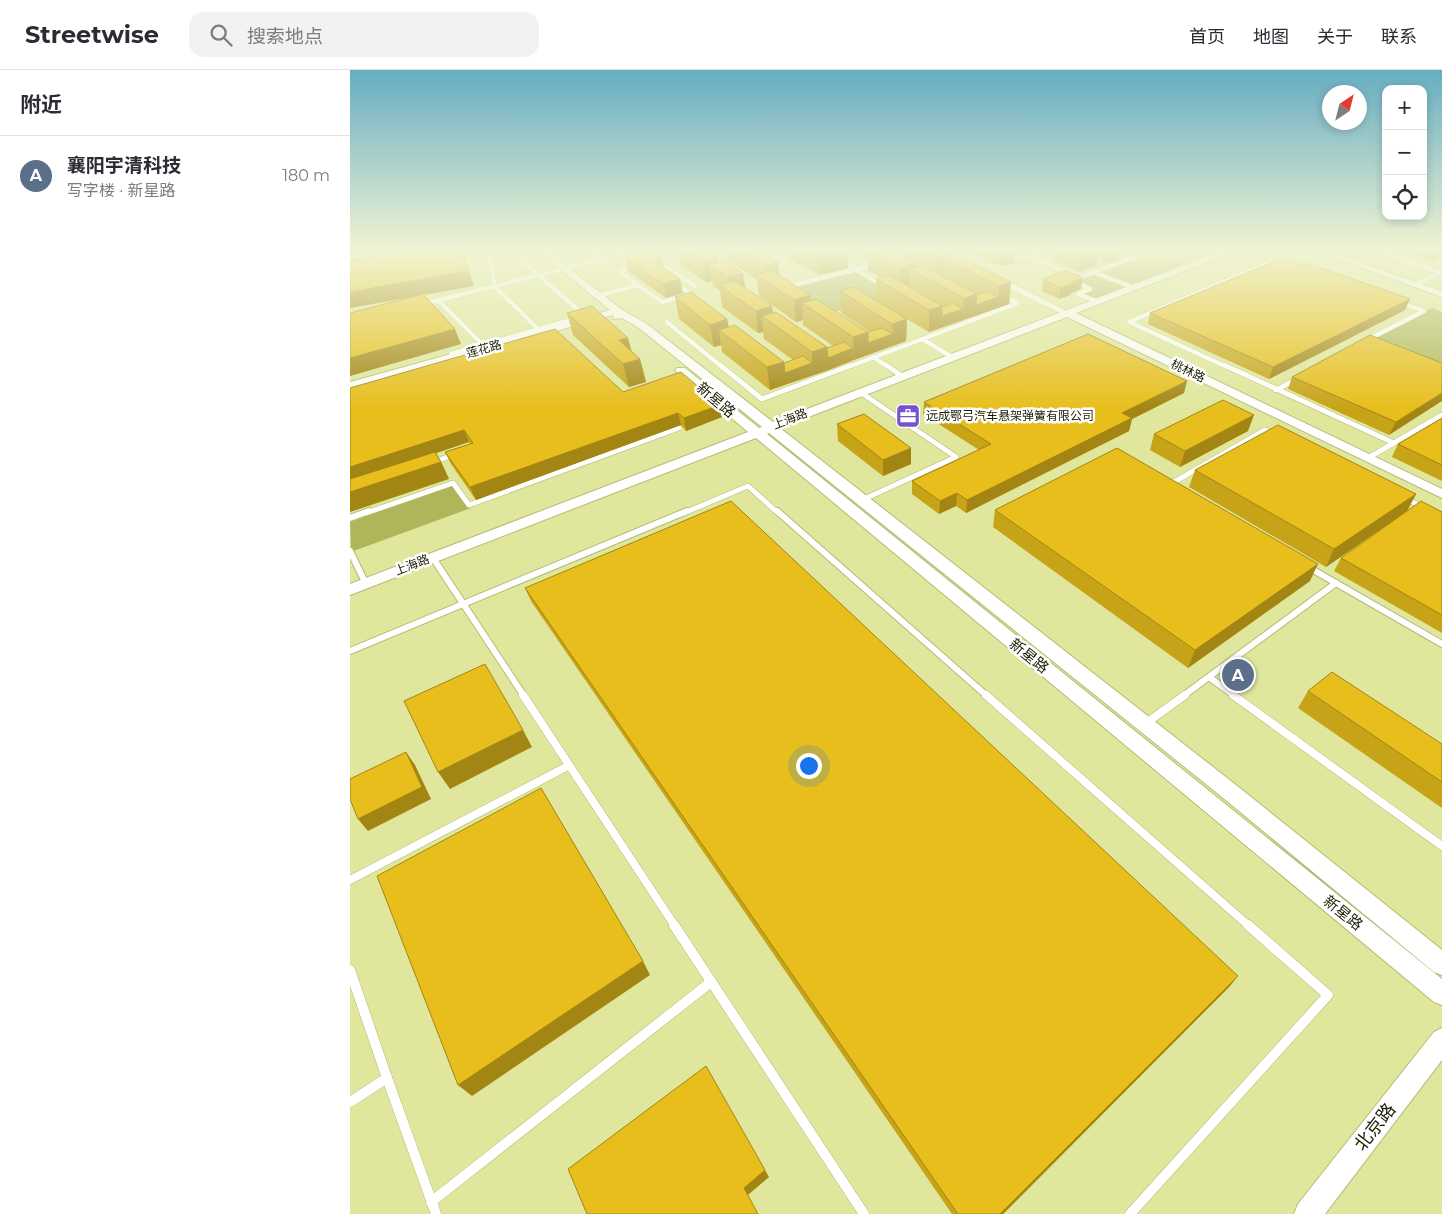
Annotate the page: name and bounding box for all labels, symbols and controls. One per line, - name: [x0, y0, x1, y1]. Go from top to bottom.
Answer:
- search box: [189, 12, 539, 57]
- text: Streetwise: [25, 20, 159, 49]
- icon: search: [207, 21, 235, 49]
- text: 搜索地点: [247, 25, 323, 48]
- text: 首页: [1189, 26, 1225, 48]
- text: 地图: [1253, 26, 1289, 48]
- text: 关于: [1317, 26, 1353, 48]
- text: 联系: [1381, 26, 1417, 48]
- north arrow: [1322, 85, 1367, 130]
- map controls: [1382, 85, 1427, 220]
- button: +: [1382, 85, 1427, 130]
- text: 附近: [20, 92, 62, 117]
- button: −: [1382, 130, 1427, 175]
- text: 襄阳宇清科技: [67, 154, 181, 177]
- text: A: [30, 166, 42, 185]
- text: 180 m: [282, 166, 330, 185]
- button: locate: [1382, 175, 1427, 220]
- text: 写字楼 · 新星路: [67, 181, 175, 200]
- street label: 莲花路: [464, 336, 503, 361]
- street label: 桃林路: [1169, 356, 1208, 385]
- street label: 新星路: [693, 378, 740, 421]
- office icon: 远成鄂弓汽车悬架弹簧有限公司: [895, 403, 921, 429]
- street label: 上海路: [770, 405, 809, 432]
- place label: 远成鄂弓汽车悬架弹簧有限公司: [926, 408, 1094, 423]
- street label: 上海路: [392, 551, 431, 578]
- street label: 新星路: [1006, 634, 1053, 677]
- pin: A: [1222, 656, 1254, 694]
- your location: [796, 753, 822, 779]
- street label: 新星路: [1320, 891, 1367, 934]
- street label: 北京路: [1350, 1099, 1400, 1155]

